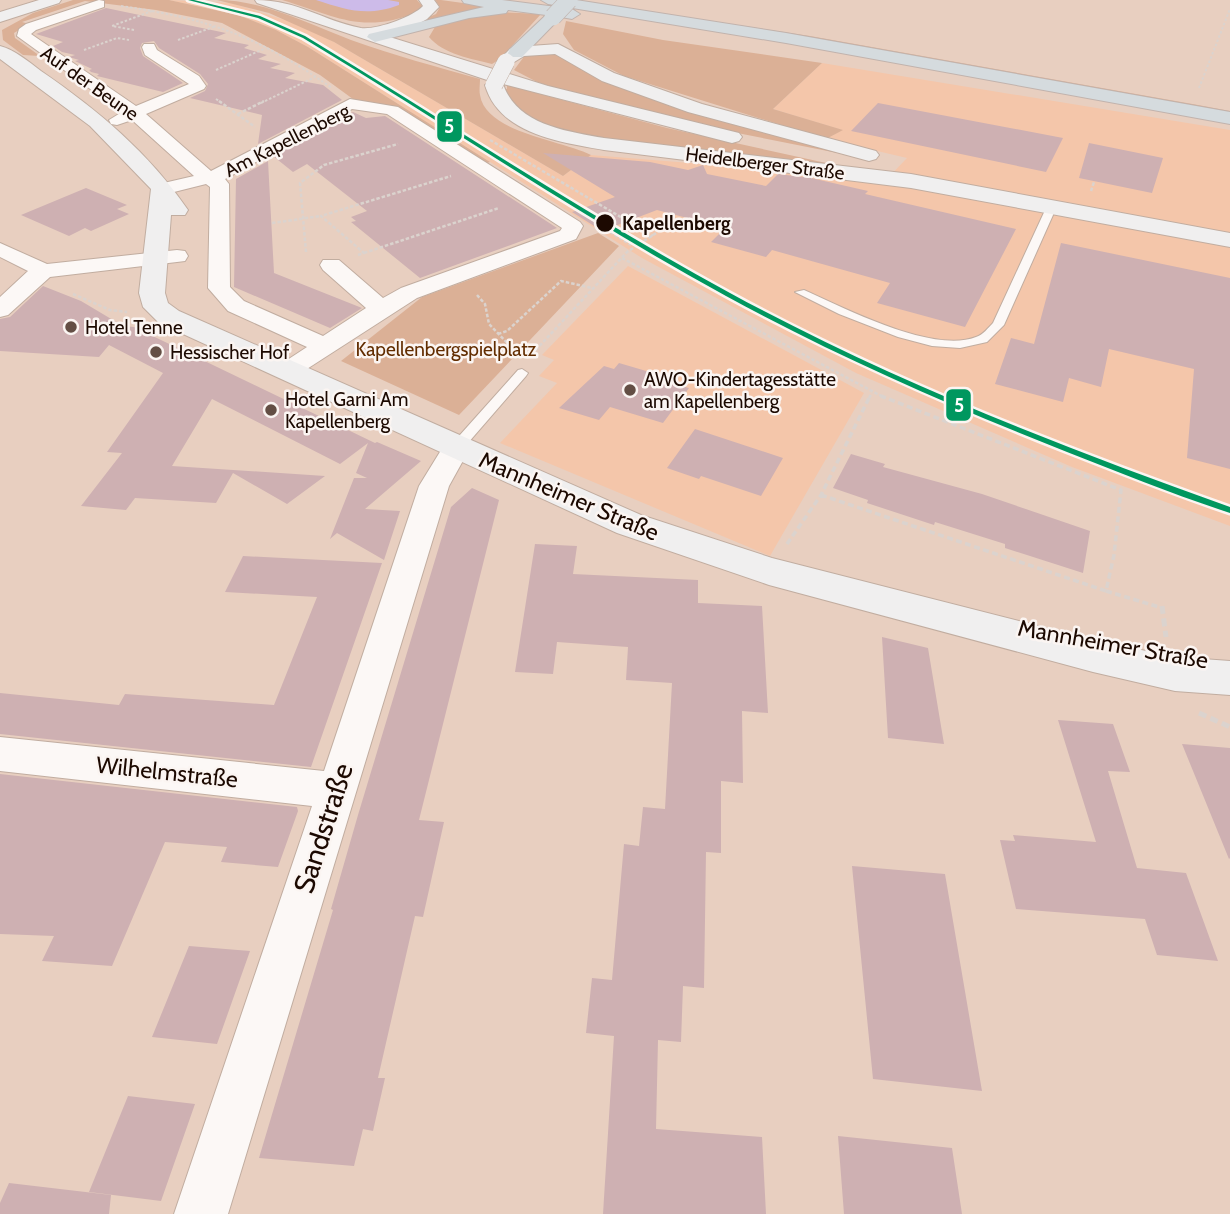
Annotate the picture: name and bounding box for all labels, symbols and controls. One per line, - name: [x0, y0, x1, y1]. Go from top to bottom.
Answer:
- street label: Auf der Beune: [36, 41, 143, 126]
- street label: Am Kapellenberg: [221, 99, 354, 182]
- line badge: 5: [436, 110, 463, 143]
- text: 5: [444, 115, 454, 138]
- street label: Heidelberger Straße: [684, 142, 846, 185]
- marker: Kapellenberg: [594, 212, 616, 234]
- place label: Kapellenberg: [622, 212, 731, 235]
- place label: Hotel Tenne: [85, 316, 183, 339]
- marker: Hotel Tenne: [63, 319, 79, 335]
- park label: Kapellenbergspielplatz: [355, 338, 537, 361]
- place label: Hessischer Hof: [170, 341, 290, 364]
- marker: Hessischer Hof: [148, 344, 164, 360]
- place label: AWO-Kindertagesstätte am Kapellenberg: [644, 368, 836, 413]
- marker: AWO-Kindertagesstätte am Kapellenberg: [622, 382, 638, 398]
- place label: Hotel Garni Am Kapellenberg: [285, 388, 408, 433]
- line badge: 5: [945, 388, 972, 422]
- text: 5: [954, 394, 964, 417]
- marker: Hotel Garni Am Kapellenberg: [263, 402, 279, 418]
- street label: Mannheimer Straße: [475, 445, 663, 547]
- street label: Mannheimer Straße: [1016, 613, 1211, 675]
- street label: Wilhelmstraße: [95, 751, 239, 793]
- street label: Sandstraße: [286, 759, 360, 897]

